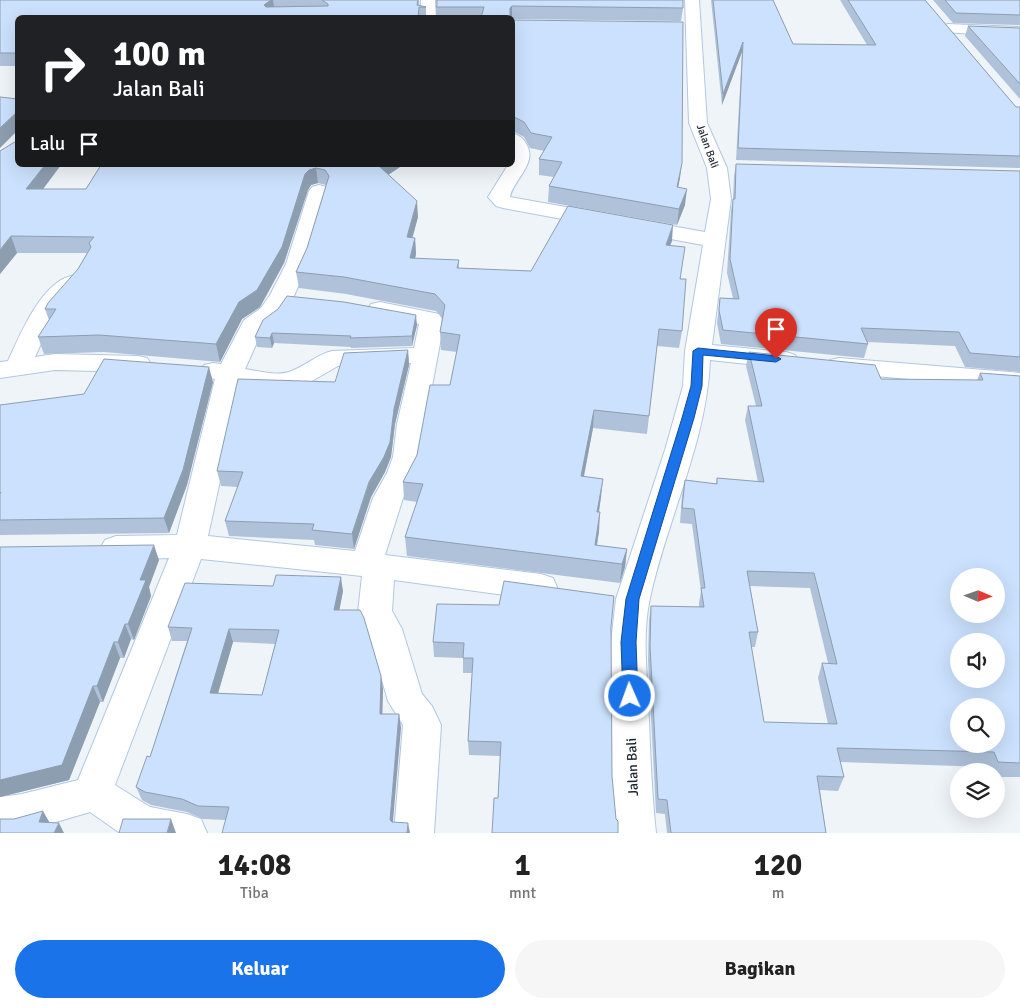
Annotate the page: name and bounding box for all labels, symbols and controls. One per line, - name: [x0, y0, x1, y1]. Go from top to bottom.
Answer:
- text: 100 m: [113, 32, 206, 75]
- icon: right: [30, 35, 95, 100]
- text: Jalan Bali: [113, 75, 205, 102]
- street label: Jalan Bali: [694, 122, 721, 170]
- icon: arrive: [75, 130, 103, 158]
- text: Lalu: [30, 132, 65, 156]
- pin: [755, 308, 797, 359]
- icon: arrive: [762, 315, 790, 343]
- north arrow: [950, 568, 1005, 622]
- map controls: [950, 568, 1005, 818]
- button: sound: [950, 633, 1005, 688]
- position arrow: [603, 669, 655, 721]
- button: search: [950, 698, 1005, 753]
- street label: Jalan Bali: [623, 738, 642, 796]
- button: layers: [950, 763, 1005, 818]
- text: 14:08: [218, 847, 291, 884]
- text: 1: [514, 847, 531, 884]
- text: 120: [754, 847, 802, 884]
- text: Tiba: [240, 883, 269, 903]
- text: mnt: [509, 883, 536, 903]
- text: m: [772, 883, 784, 903]
- button: Keluar: [15, 940, 505, 998]
- button: Bagikan: [515, 940, 1005, 998]

